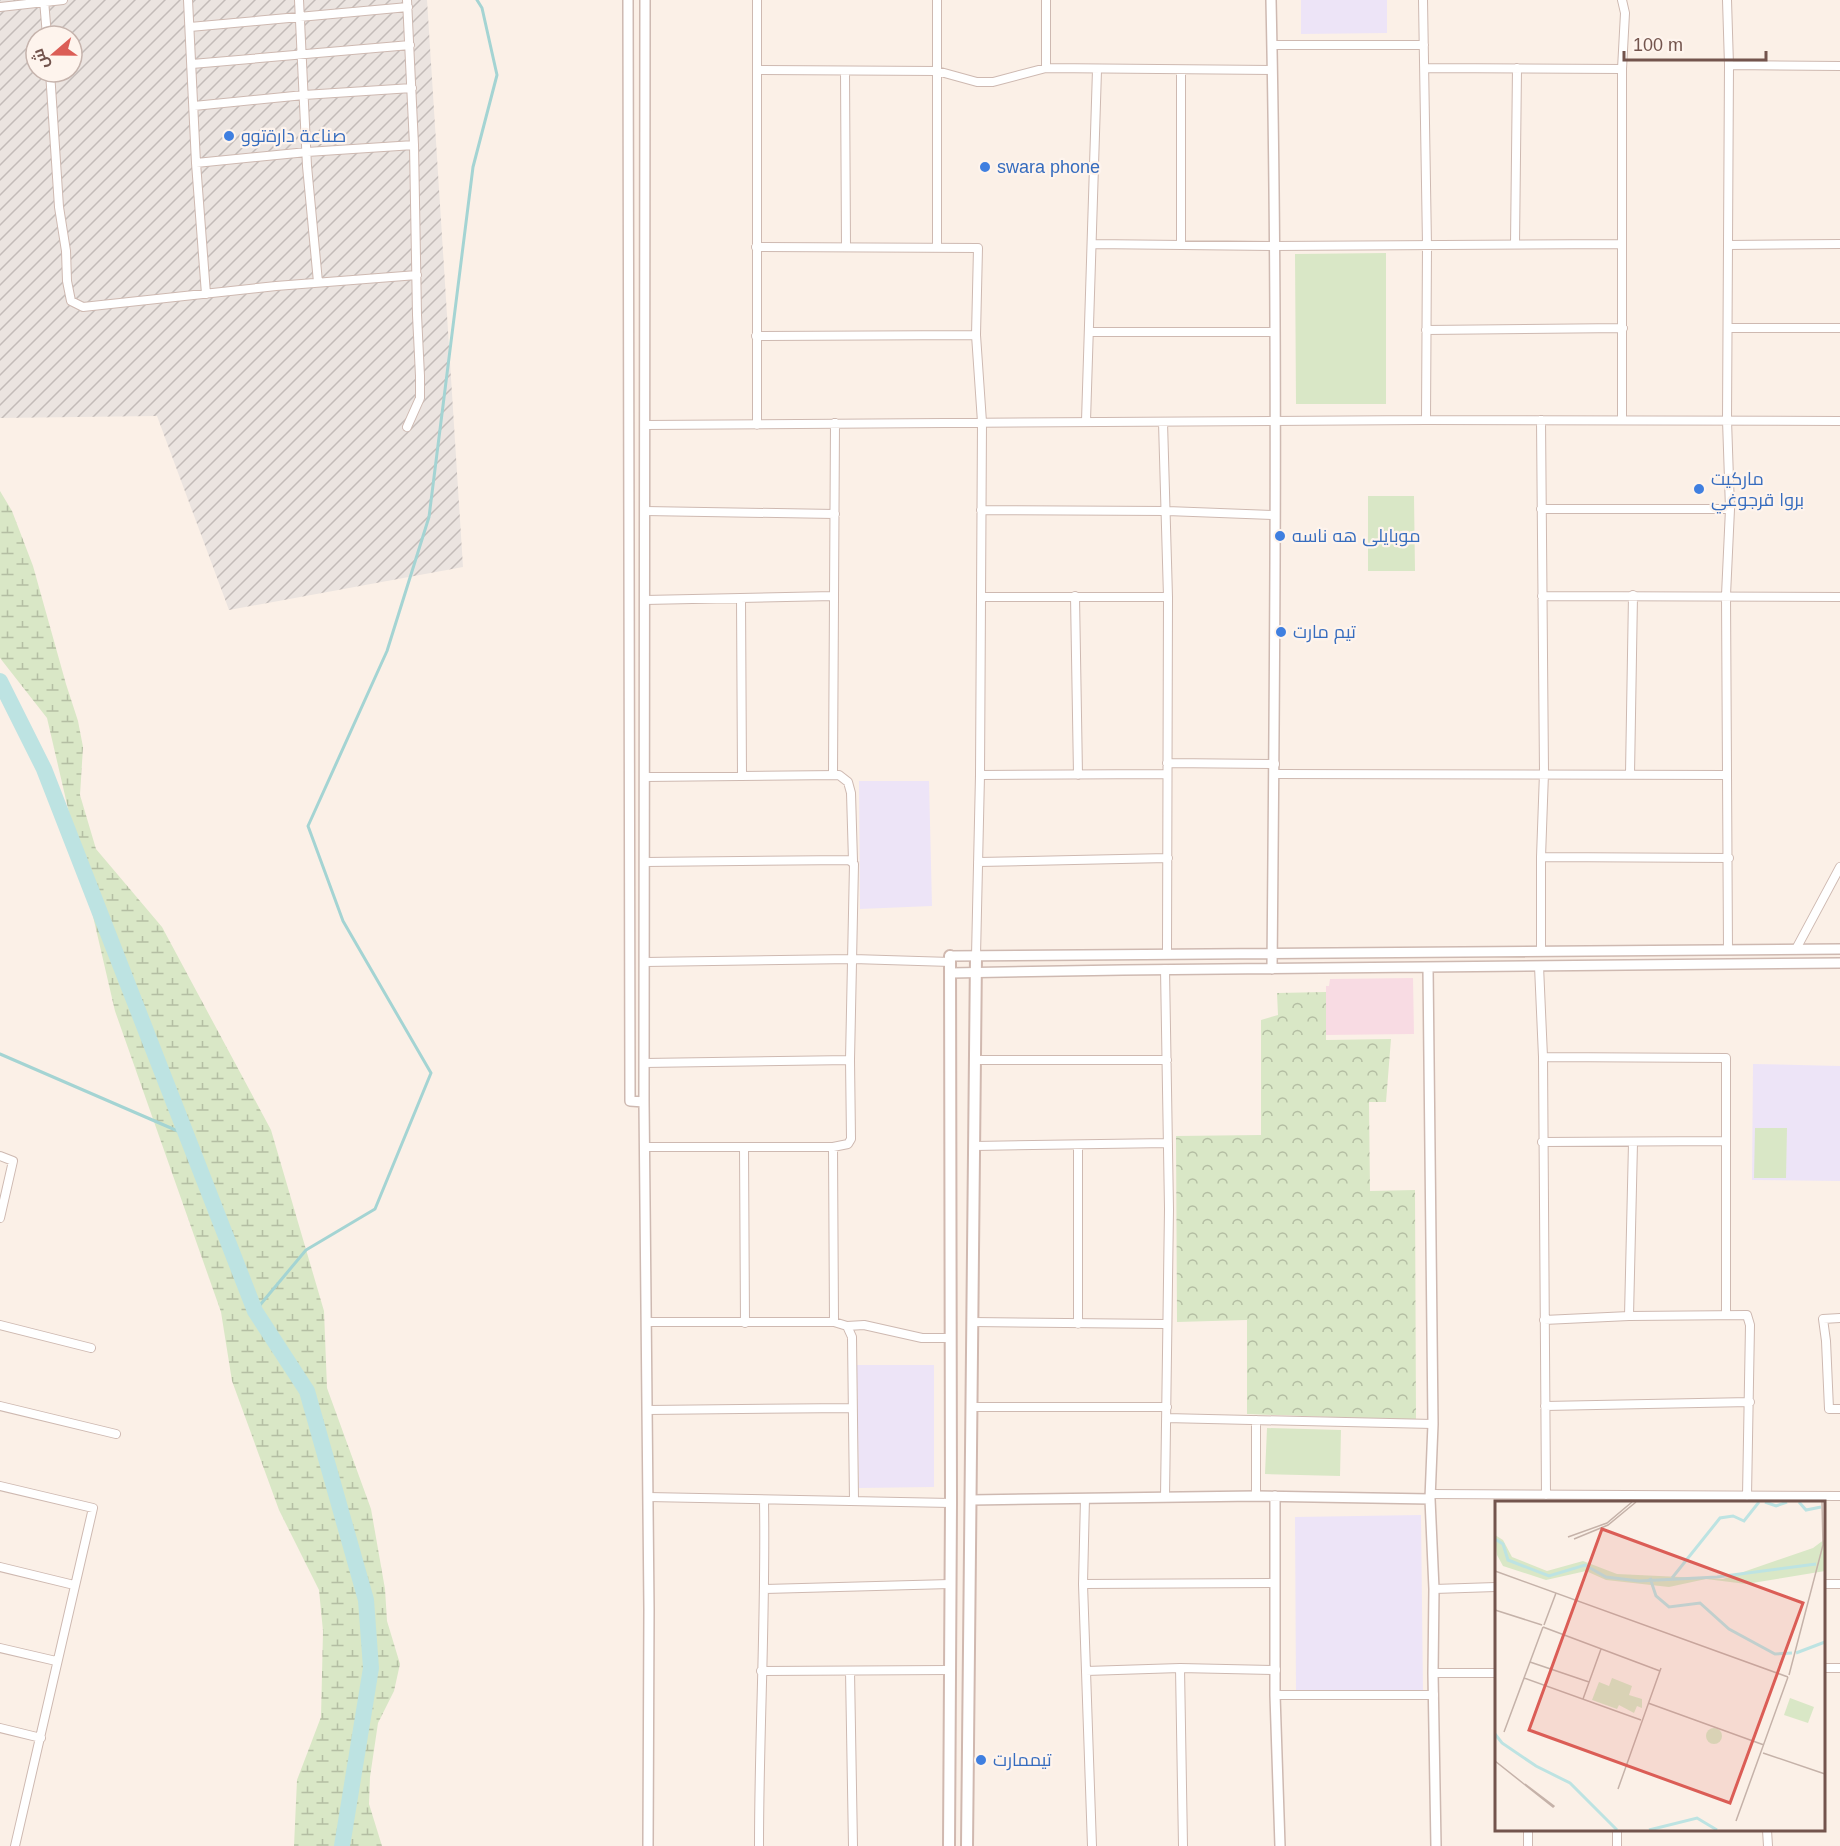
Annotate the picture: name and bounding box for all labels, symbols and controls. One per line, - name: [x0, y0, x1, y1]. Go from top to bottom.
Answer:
- north arrow: [24, 24, 84, 84]
- scale bar: [1624, 24, 1766, 62]
- text: 100 m: [1633, 35, 1683, 55]
- text: ش: [29, 46, 53, 72]
- place label: صناعة دارةتوو: [241, 126, 346, 147]
- marker: صناعة دارةتوو: [222, 129, 236, 143]
- place label: swara phone: [997, 157, 1100, 177]
- marker: swara phone: [978, 160, 992, 174]
- place label: ماركيت بروا قرجوغي: [1711, 469, 1804, 514]
- marker: ماركيت بروا قرجوغي: [1692, 482, 1706, 496]
- place label: موبایلی هه ناسه: [1292, 526, 1420, 547]
- marker: موبایلی هه ناسه: [1273, 529, 1287, 543]
- place label: تیم مارت: [1293, 622, 1356, 644]
- marker: تیم مارت: [1274, 625, 1288, 639]
- inset map: [1495, 1501, 1825, 1831]
- place label: تیممارت: [993, 1750, 1052, 1771]
- marker: تیممارت: [974, 1753, 988, 1767]

